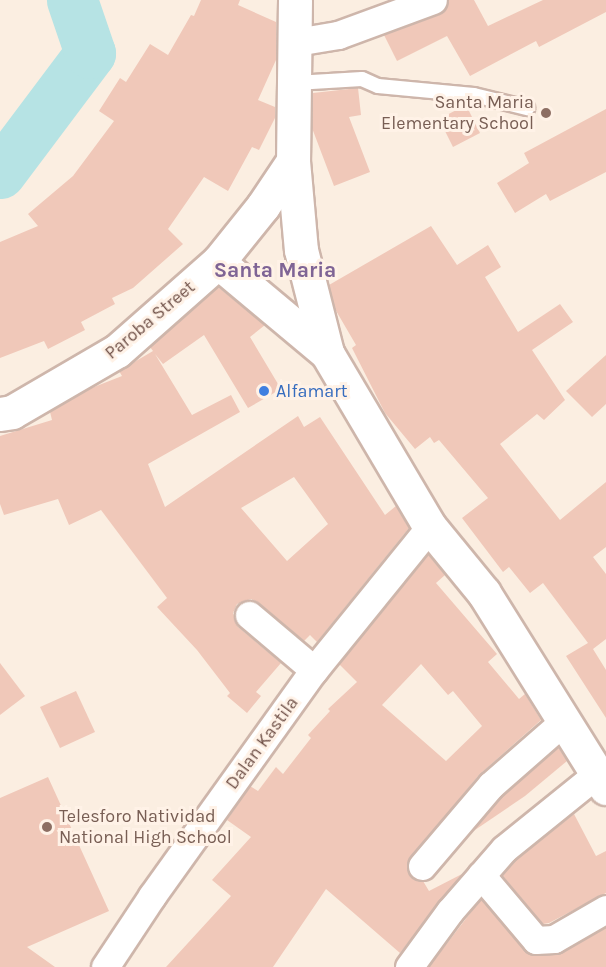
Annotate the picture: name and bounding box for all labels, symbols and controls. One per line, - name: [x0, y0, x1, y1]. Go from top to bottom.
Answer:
- place label: Santa Maria Elementary School: [381, 92, 534, 134]
- marker: Santa Maria Elementary School: [539, 106, 553, 120]
- district label: Santa Maria: [214, 257, 336, 283]
- street label: Paroba Street: [101, 276, 199, 364]
- place label: Alfamart: [276, 380, 347, 402]
- marker: Alfamart: [257, 384, 271, 398]
- street label: Dalan Kastila: [221, 692, 303, 794]
- place label: Telesforo Natividad National High School: [59, 806, 232, 848]
- marker: Telesforo Natividad National High School: [40, 820, 54, 834]

